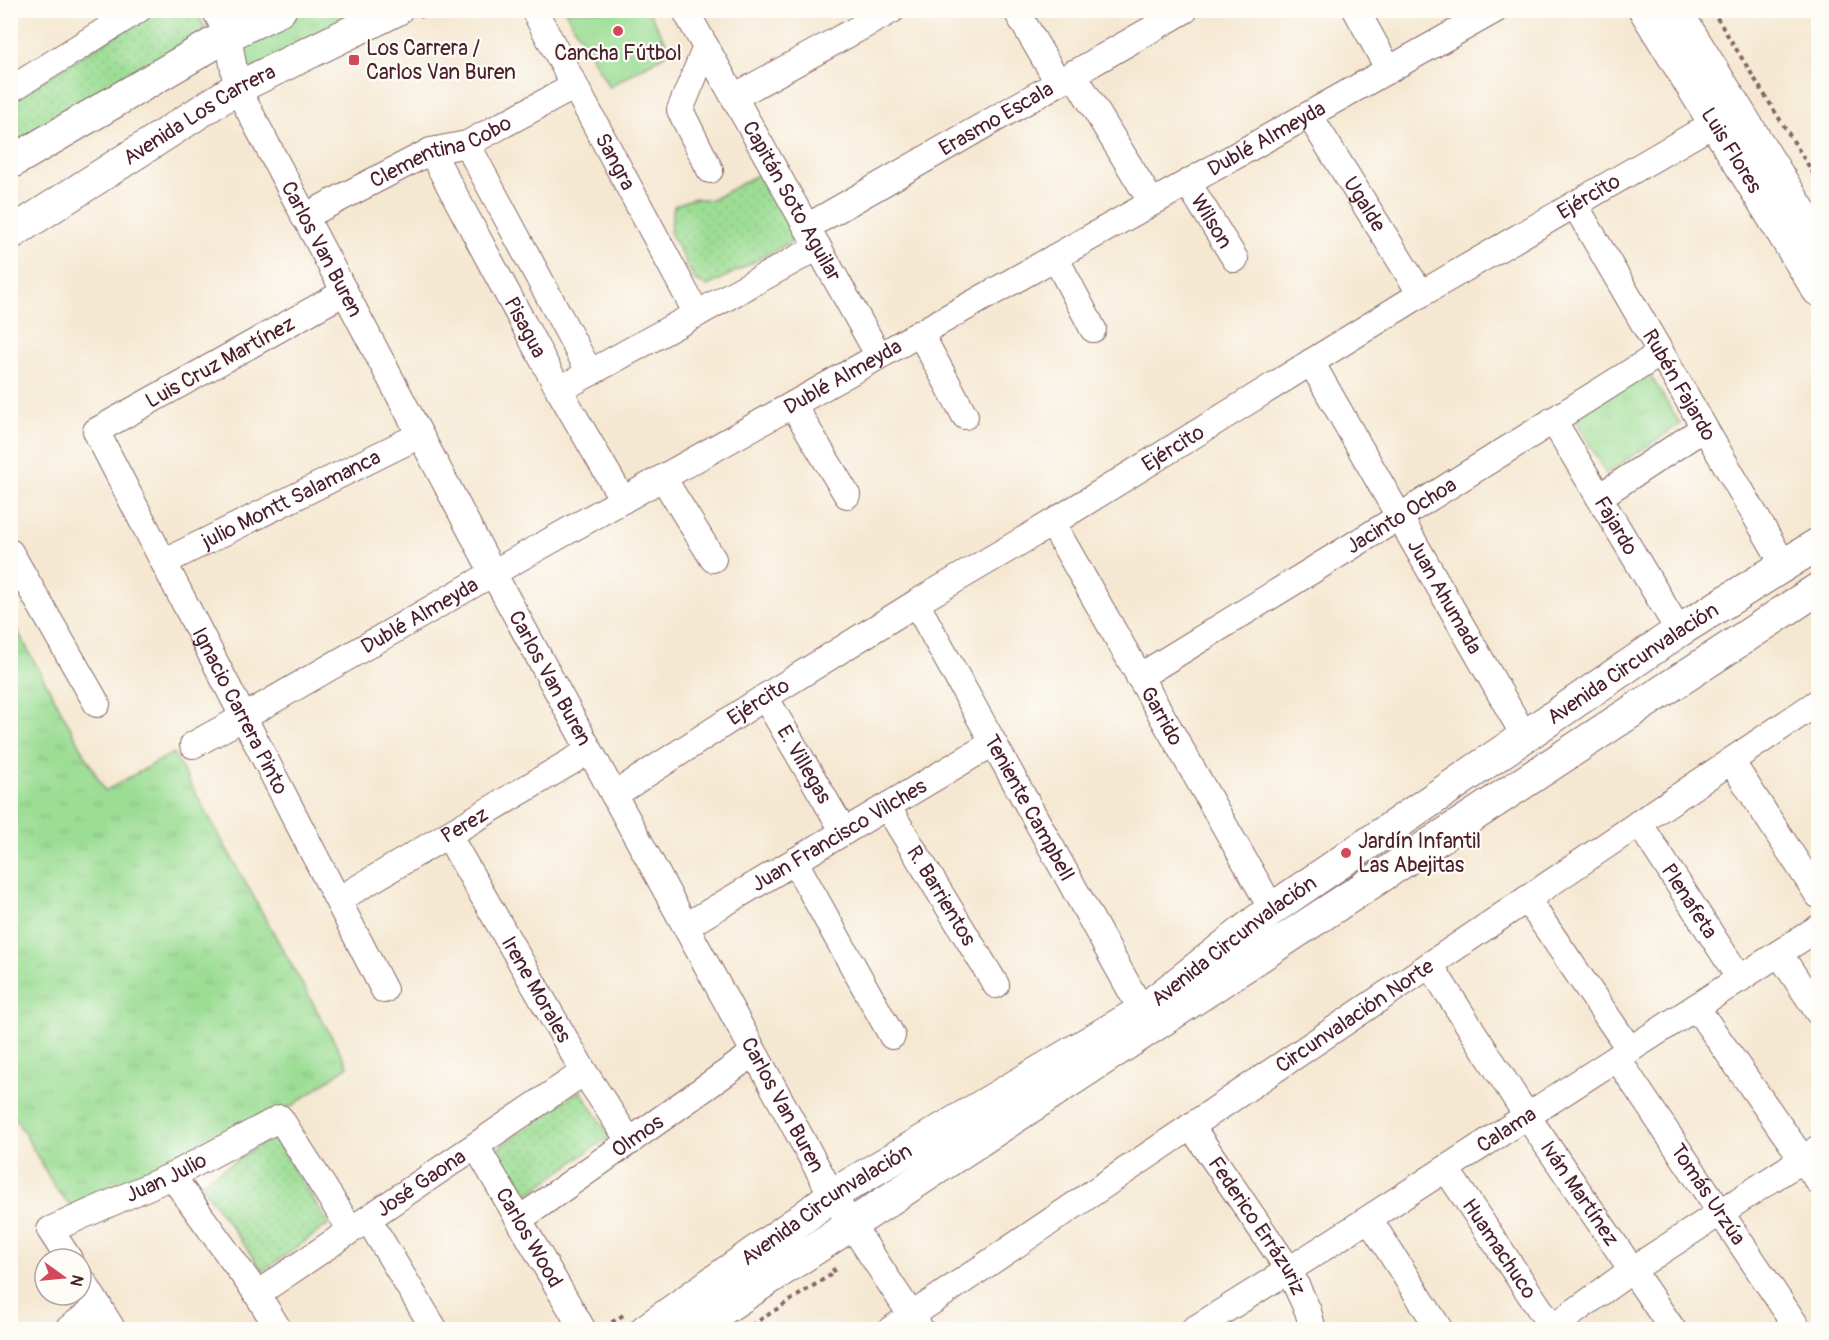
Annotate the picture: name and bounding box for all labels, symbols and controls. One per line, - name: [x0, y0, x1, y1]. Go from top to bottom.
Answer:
- marker: Cancha Fútbol: [611, 24, 625, 38]
- place label: Los Carrera / Carlos Van Buren: [366, 35, 516, 86]
- place label: Cancha Fútbol: [554, 40, 682, 67]
- marker: Los Carrera / Carlos Van Buren: [347, 53, 361, 67]
- street label: Avenida Los Carrera: [118, 58, 280, 172]
- street label: Erasmo Escala: [934, 75, 1058, 162]
- street label: Dublé Almeyda: [1203, 95, 1330, 183]
- street label: Luis Flores: [1695, 103, 1768, 199]
- street label: Clementina Cobo: [365, 110, 516, 194]
- street label: Capitán Soto Aguilar: [736, 116, 848, 287]
- street label: Sangra: [588, 129, 641, 195]
- street label: Ejército: [1552, 168, 1625, 226]
- street label: Ugalde: [1337, 172, 1392, 237]
- street label: Carlos Van Buren: [275, 177, 369, 322]
- street label: Wilson: [1184, 189, 1238, 254]
- street label: Pisagua: [498, 292, 552, 363]
- street label: Luis Cruz Martínez: [141, 310, 300, 415]
- street label: Rubén Fajardo: [1636, 324, 1722, 446]
- street label: Dublé Almeyda: [779, 333, 907, 421]
- street label: Ejército: [1137, 419, 1209, 478]
- street label: julio Montt Salamanca: [197, 444, 385, 555]
- street label: Jacinto Ochoa: [1341, 471, 1462, 560]
- street label: Fajardo: [1588, 491, 1644, 560]
- street label: Juan Ahumada: [1401, 534, 1488, 659]
- street label: Dublé Almeyda: [356, 571, 483, 660]
- street label: Avenida Circunvalación: [1542, 597, 1724, 731]
- street label: Carlos Van Buren: [502, 606, 598, 751]
- street label: Ignacio Carrera Pinto: [185, 623, 294, 799]
- street label: Ejército: [722, 672, 795, 732]
- street label: Garrido: [1134, 682, 1189, 750]
- street label: E. Villegas: [770, 720, 838, 809]
- street label: Teniente Campbell: [978, 730, 1080, 886]
- street label: Juan Francisco Vilches: [747, 772, 932, 898]
- street label: Perez: [436, 801, 493, 850]
- place label: Jardín Infantil Las Abejitas: [1358, 828, 1481, 879]
- street label: R. Barrientos: [900, 841, 982, 952]
- marker: Jardín Infantil Las Abejitas: [1339, 846, 1353, 860]
- street label: Plenafeta: [1655, 859, 1723, 944]
- street label: Avenida Circunvalación: [1146, 870, 1322, 1013]
- street label: Irene Morales: [495, 932, 578, 1048]
- street label: Circunvalación Norte: [1270, 952, 1440, 1079]
- street label: Carlos Van Buren: [735, 1033, 830, 1177]
- street label: Calama: [1472, 1101, 1542, 1159]
- street label: Olmos: [606, 1108, 670, 1164]
- street label: Iván Martínez: [1534, 1136, 1625, 1251]
- street label: Avenida Circunvalación: [736, 1138, 917, 1272]
- street label: Tomás Urzúa: [1664, 1139, 1751, 1251]
- street label: José Gaona: [371, 1143, 471, 1223]
- street label: Juan Julio: [121, 1147, 212, 1209]
- street label: Federico Errázuriz: [1202, 1152, 1312, 1300]
- street label: Carlos Wood: [489, 1183, 568, 1293]
- street label: Huamachuco: [1456, 1194, 1542, 1304]
- north arrow: [33, 1247, 93, 1307]
- text: N: [65, 1273, 88, 1289]

